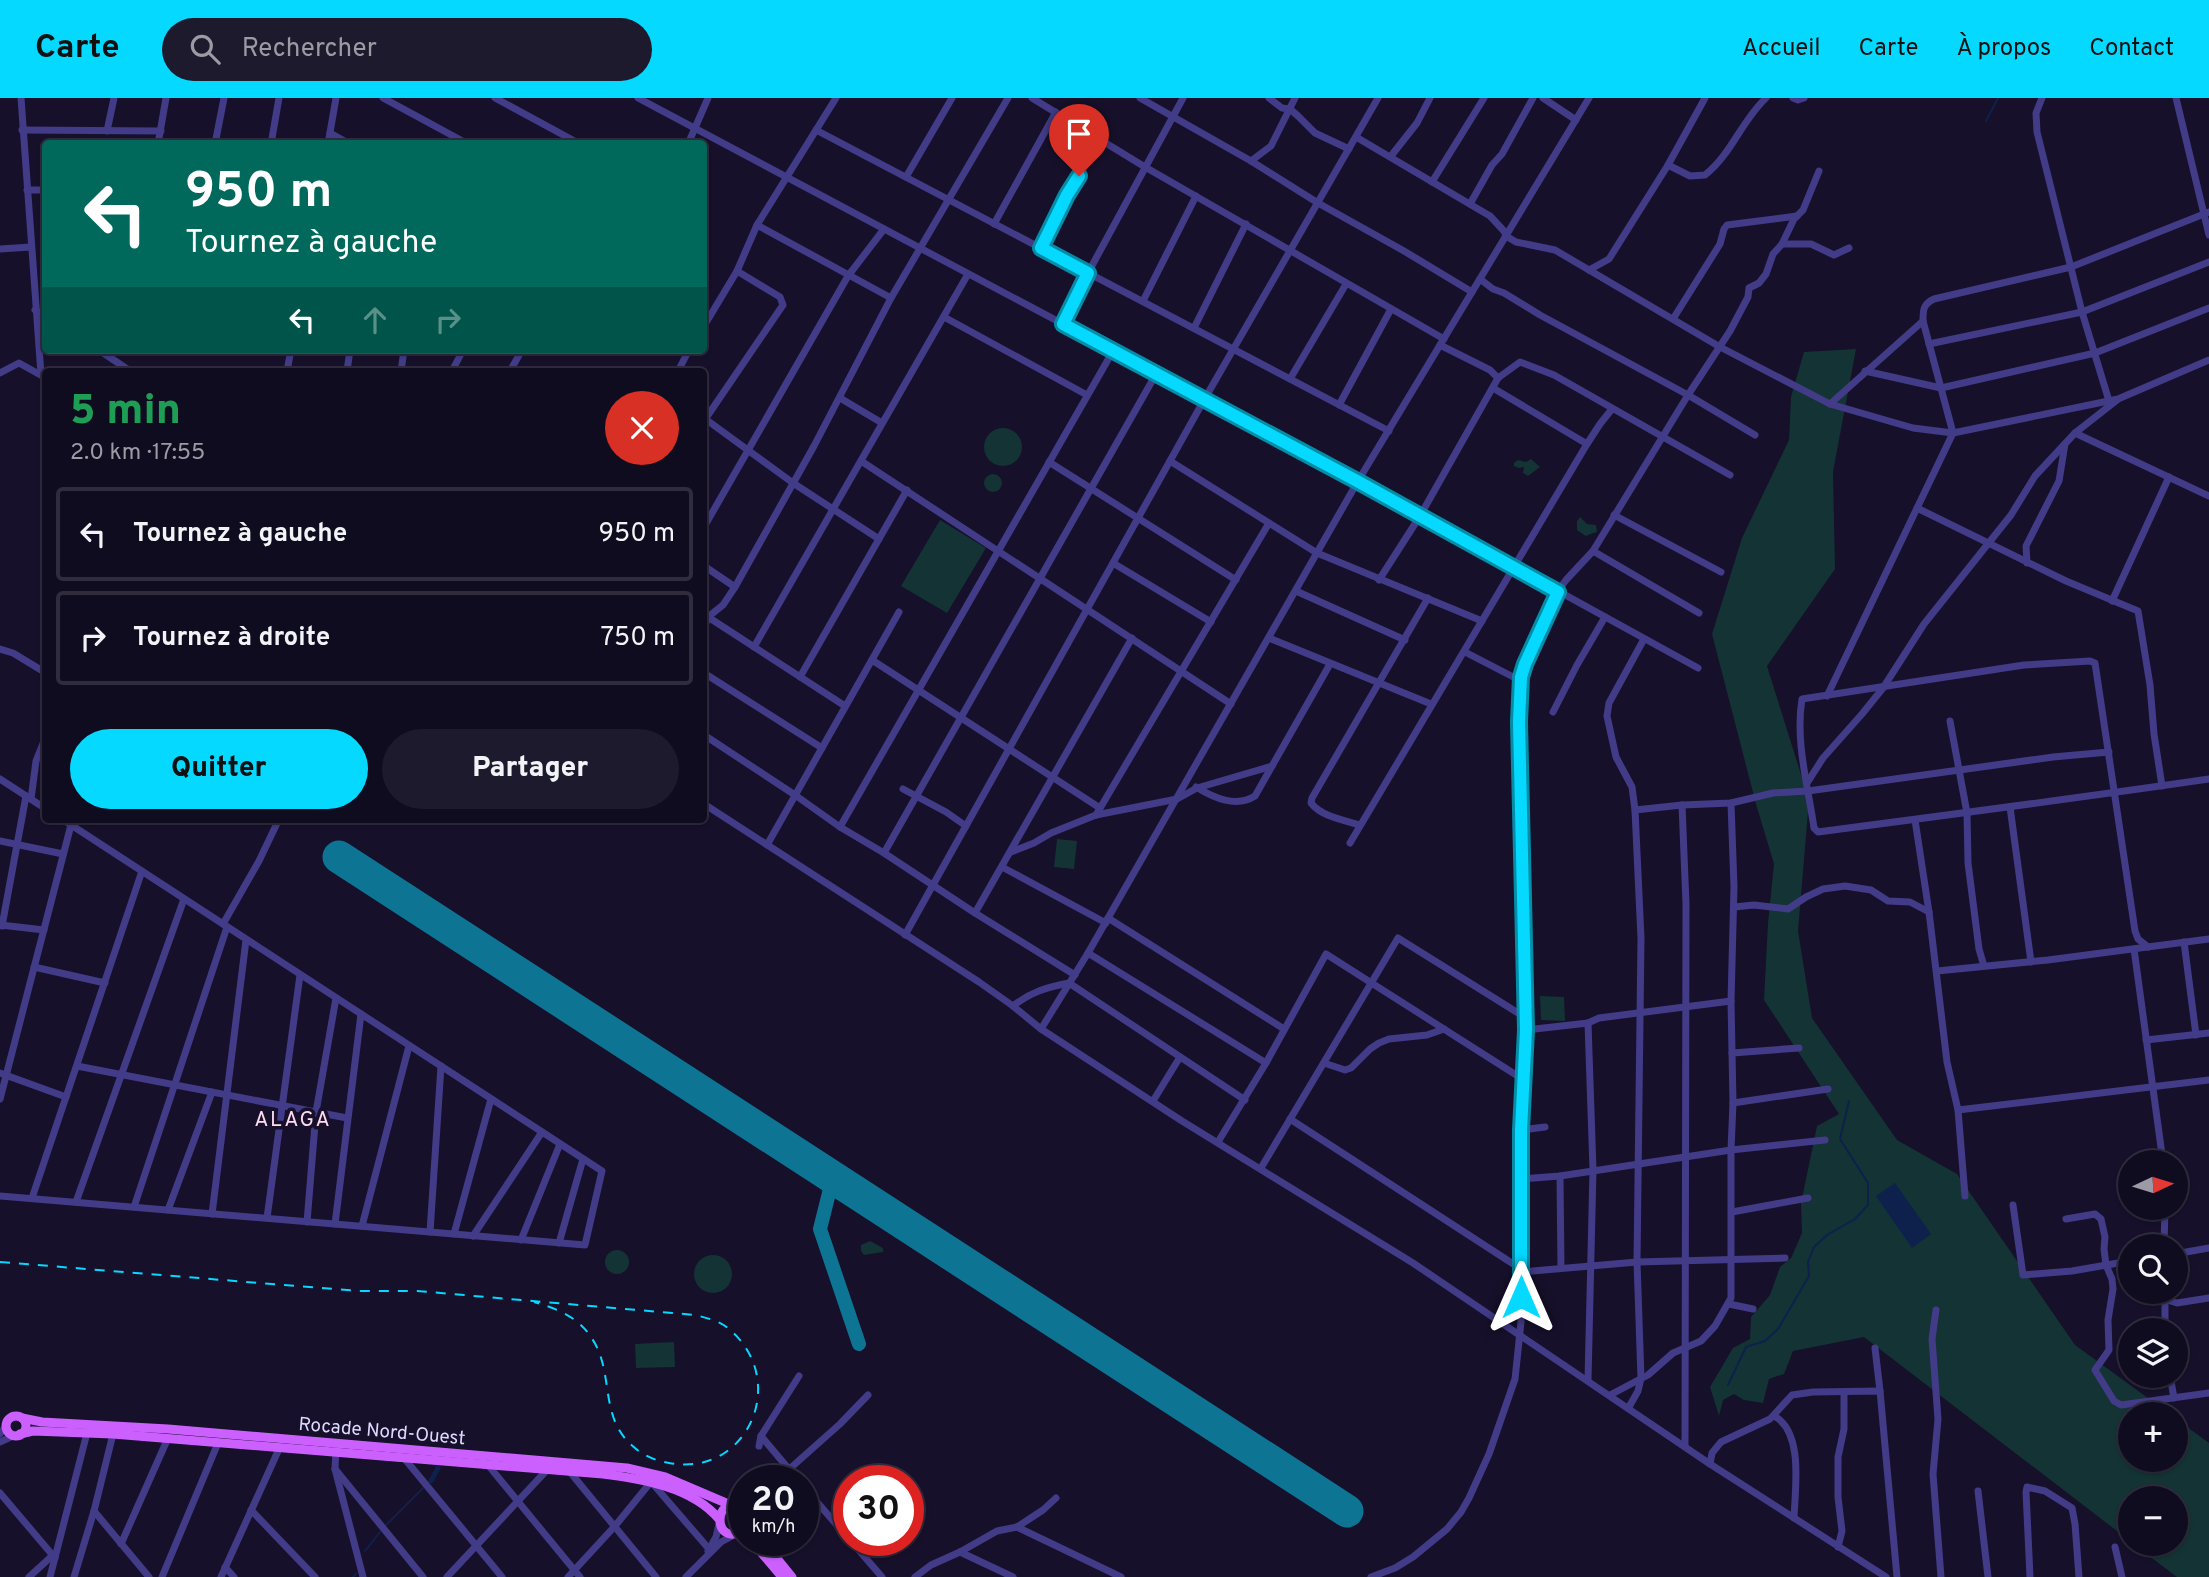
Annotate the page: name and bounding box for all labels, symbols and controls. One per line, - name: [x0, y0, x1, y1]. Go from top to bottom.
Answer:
- search box: [162, 18, 652, 81]
- text: Carte: [35, 28, 120, 70]
- icon: search: [186, 30, 224, 68]
- text: Rechercher: [242, 33, 377, 66]
- text: Accueil: [1742, 34, 1821, 64]
- text: Carte: [1859, 34, 1918, 64]
- text: À propos: [1956, 34, 2051, 64]
- text: Contact: [2089, 34, 2174, 64]
- pin: [1049, 104, 1109, 176]
- icon: arrive: [1060, 115, 1098, 153]
- text: 950 m: [185, 163, 332, 225]
- icon: left: [70, 168, 161, 259]
- text: Tournez à gauche: [185, 224, 437, 264]
- icon: left: [283, 301, 321, 339]
- icon: ahead: [356, 301, 394, 339]
- icon: right: [429, 301, 467, 339]
- text: 5 min: [70, 386, 181, 439]
- button: close: [605, 391, 679, 465]
- text: 2.0 km · 17:55: [70, 439, 205, 468]
- icon: left: [74, 515, 112, 553]
- text: Tournez à gauche: [133, 518, 347, 551]
- text: 950 m: [599, 518, 675, 551]
- icon: right: [74, 619, 112, 657]
- text: Tournez à droite: [133, 622, 330, 655]
- text: 750 m: [601, 622, 675, 655]
- button: Quitter: [70, 729, 368, 809]
- button: Partager: [382, 729, 679, 809]
- district label: ALAGA: [254, 1107, 332, 1134]
- north arrow: [2118, 1150, 2188, 1220]
- map controls: [2118, 1150, 2188, 1556]
- button: search: [2118, 1234, 2188, 1304]
- position arrow: [1484, 1260, 1558, 1334]
- button: layers: [2118, 1318, 2188, 1388]
- button: +: [2118, 1402, 2188, 1472]
- street label: Rocade Nord-Ouest: [297, 1413, 466, 1451]
- speed limit sign: 30: [833, 1465, 924, 1556]
- text: 20: [751, 1479, 796, 1523]
- button: −: [2118, 1486, 2188, 1556]
- text: km/h: [752, 1516, 795, 1539]

